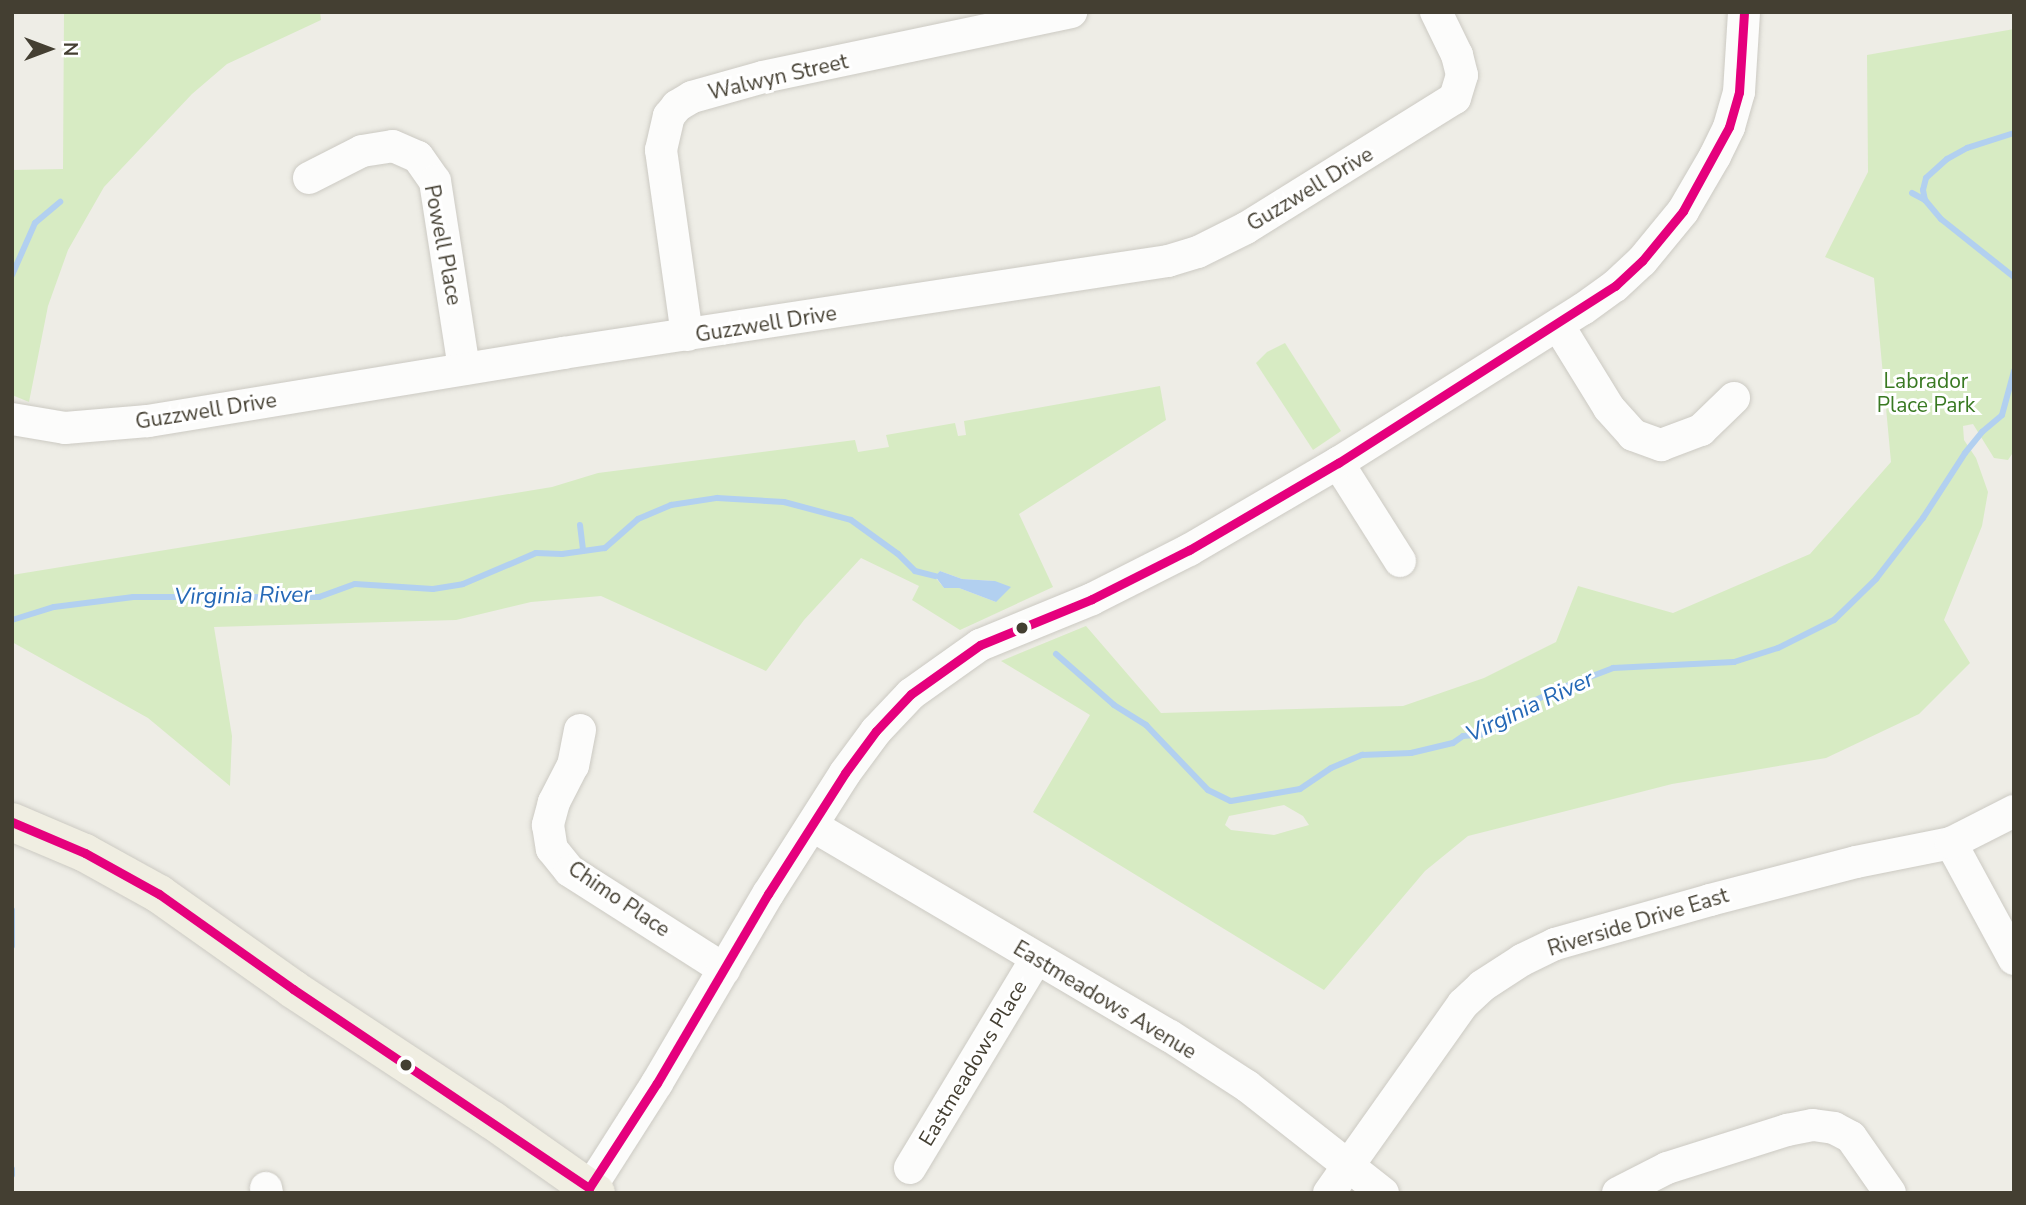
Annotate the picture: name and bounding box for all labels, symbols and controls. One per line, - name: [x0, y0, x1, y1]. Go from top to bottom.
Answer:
- north arrow: [14, 14, 84, 84]
- text: N: [57, 42, 83, 56]
- street label: Walwyn Street: [706, 49, 850, 105]
- street label: Guzzwell Drive: [1242, 141, 1378, 237]
- street label: Powell Place: [419, 183, 467, 307]
- street label: Guzzwell Drive: [694, 300, 838, 348]
- park label: Labrador Place Park: [1877, 368, 1975, 418]
- street label: Guzzwell Drive: [134, 387, 278, 435]
- water label: Virginia River: [174, 581, 312, 611]
- unlabelled marker: [1015, 621, 1029, 635]
- water label: Virginia River: [1462, 665, 1598, 749]
- street label: Chimo Place: [563, 856, 675, 942]
- street label: Riverside Drive East: [1545, 883, 1731, 961]
- street label: Eastmeadows Avenue: [1009, 935, 1201, 1065]
- street label: Eastmeadows Place: [914, 976, 1032, 1150]
- unlabelled marker: [399, 1058, 413, 1072]

